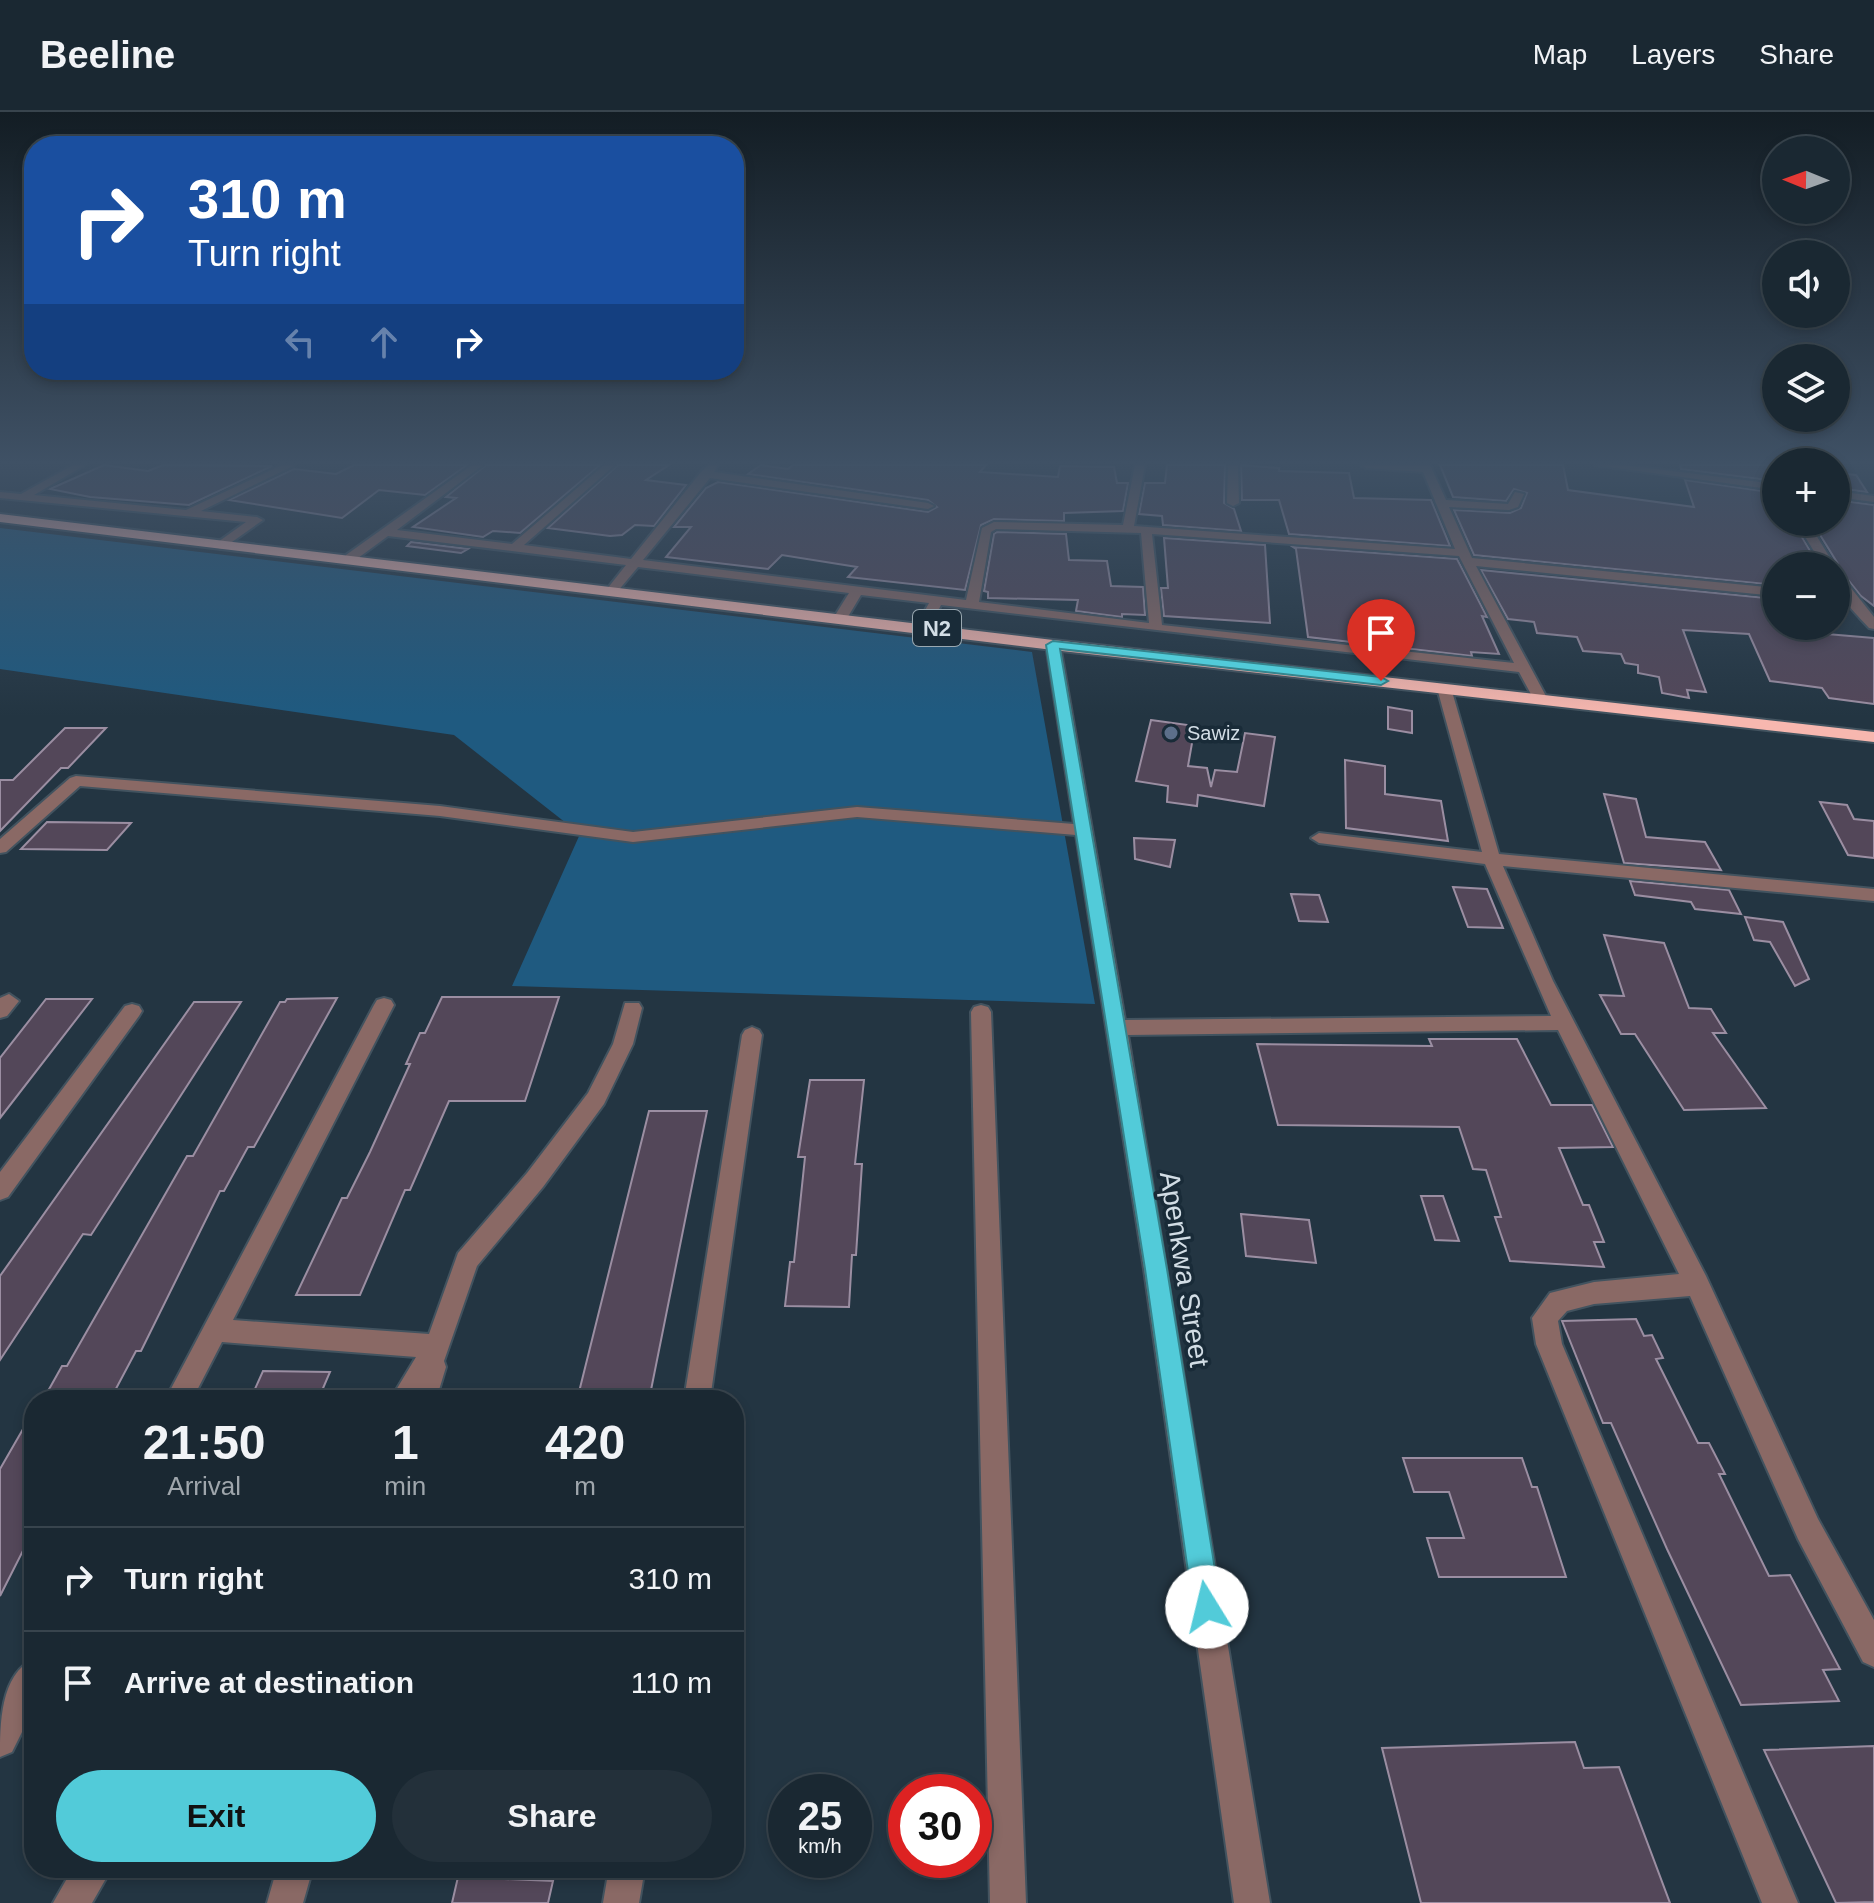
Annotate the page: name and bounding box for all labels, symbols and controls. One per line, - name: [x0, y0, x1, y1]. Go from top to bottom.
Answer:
- text: Beeline: [40, 34, 175, 76]
- text: Map: [1533, 39, 1587, 70]
- text: Layers: [1631, 39, 1715, 70]
- text: Share: [1759, 39, 1834, 70]
- north arrow: [1762, 136, 1850, 224]
- map controls: [1762, 136, 1850, 640]
- text: 310 m: [188, 167, 347, 230]
- icon: right: [56, 168, 160, 272]
- text: Turn right: [188, 233, 341, 274]
- button: sound: [1762, 240, 1850, 328]
- icon: left: [278, 320, 322, 364]
- icon: ahead: [362, 320, 406, 364]
- icon: right: [446, 320, 490, 364]
- button: layers: [1762, 344, 1850, 432]
- button: +: [1762, 448, 1850, 536]
- button: −: [1762, 552, 1850, 640]
- pin: [1347, 599, 1415, 681]
- road number: N2: [913, 610, 961, 646]
- icon: arrive: [1359, 611, 1403, 655]
- place label: Sawiz: [1187, 722, 1240, 744]
- marker: Sawiz: [1162, 724, 1180, 742]
- street label: Apenkwa Street: [1154, 1169, 1215, 1369]
- text: 21:50: [143, 1416, 266, 1469]
- text: 1: [392, 1416, 419, 1469]
- text: 420: [545, 1416, 625, 1469]
- text: Arrival: [167, 1471, 241, 1501]
- text: min: [384, 1471, 426, 1501]
- text: m: [574, 1471, 596, 1501]
- icon: right: [56, 1557, 100, 1601]
- text: Turn right: [124, 1562, 263, 1595]
- text: 310 m: [629, 1562, 712, 1595]
- position arrow: [1165, 1565, 1249, 1649]
- icon: arrive: [56, 1661, 100, 1705]
- text: Arrive at destination: [124, 1666, 414, 1699]
- text: 110 m: [631, 1666, 712, 1699]
- button: Exit: [56, 1770, 376, 1862]
- button: Share: [392, 1770, 712, 1862]
- speed limit sign: 30: [888, 1774, 992, 1878]
- text: 25: [798, 1794, 842, 1838]
- text: km/h: [798, 1835, 842, 1857]

